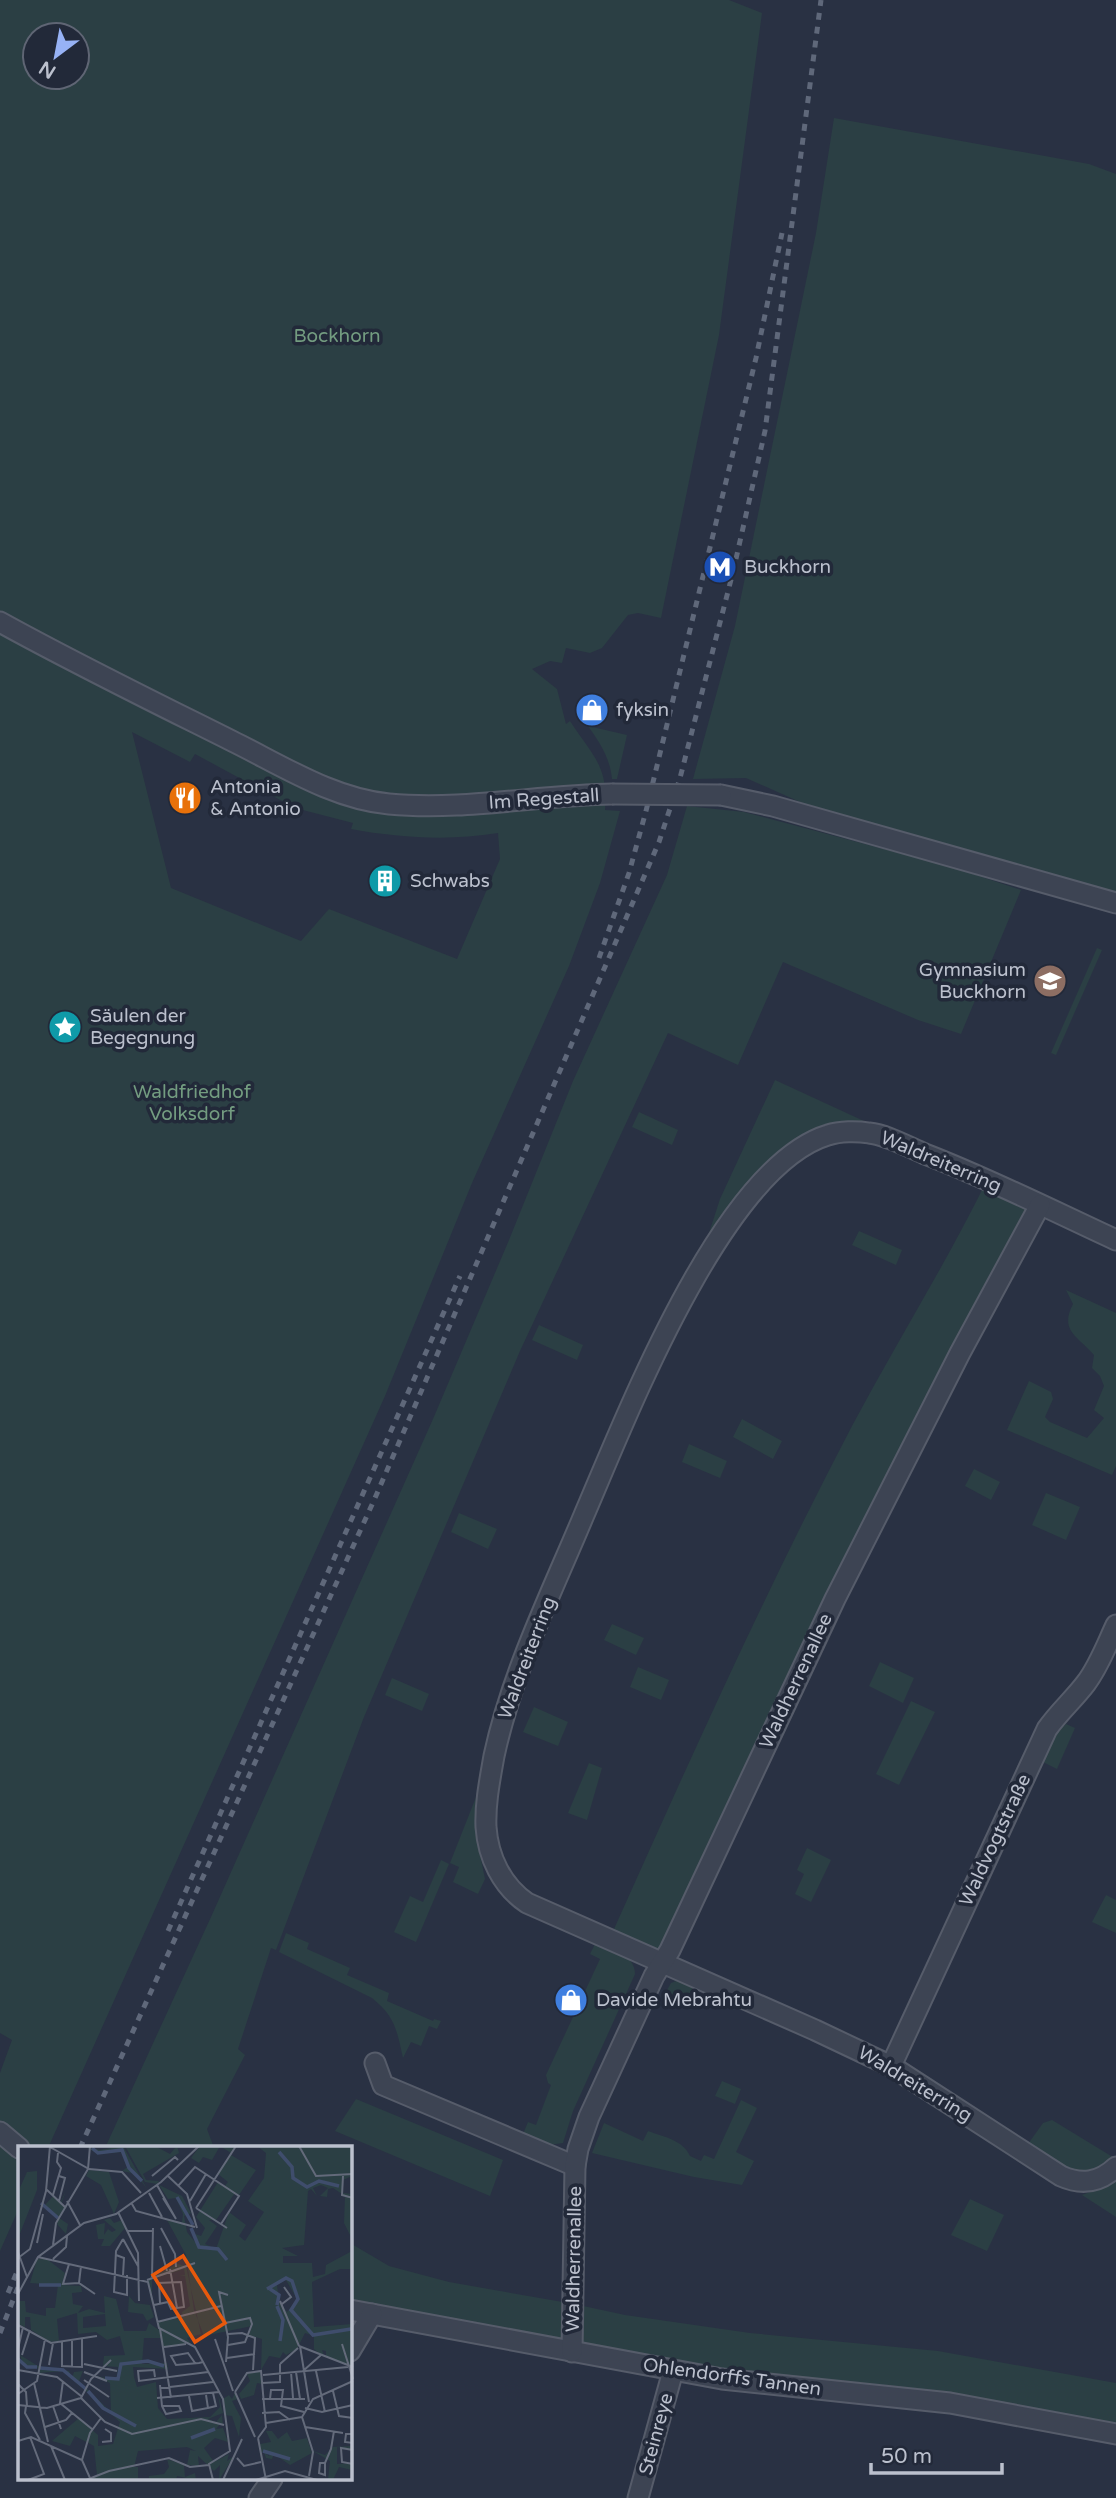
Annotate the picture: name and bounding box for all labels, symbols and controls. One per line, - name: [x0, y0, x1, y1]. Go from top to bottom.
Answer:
- north arrow: [21, 21, 91, 91]
- text: N: [35, 56, 60, 83]
- park label: Bockhorn: [293, 325, 381, 347]
- metro station icon: Buckhorn: [701, 548, 739, 586]
- place label: Buckhorn: [744, 556, 831, 578]
- shop icon: fyksin: [573, 691, 611, 729]
- place label: fyksin: [616, 699, 669, 721]
- place label: Antonia & Antonio: [210, 776, 301, 820]
- restaurant icon: Antonia & Antonio: [166, 779, 204, 817]
- street label: Im Regestall: [488, 784, 600, 814]
- building icon: Schwabs: [366, 862, 404, 900]
- place label: Schwabs: [410, 870, 490, 892]
- place label: Gymnasium Buckhorn: [919, 959, 1026, 1003]
- school or university icon: Gymnasium Buckhorn: [1031, 962, 1069, 1000]
- place label: Säulen der Begegnung: [90, 1005, 195, 1049]
- place icon: Säulen der Begegnung: [46, 1008, 84, 1046]
- park label: Waldfriedhof Volksdorf: [133, 1081, 252, 1125]
- street label: Waldreiterring: [877, 1127, 1005, 1197]
- street label: Waldreiterring: [494, 1594, 560, 1722]
- street label: Waldherrenallee: [755, 1610, 837, 1752]
- street label: Waldvogtstraße: [955, 1770, 1035, 1910]
- shop icon: Davide Mebrahtu: [552, 1981, 590, 2019]
- place label: Davide Mebrahtu: [596, 1989, 752, 2011]
- street label: Waldreiterring: [854, 2041, 976, 2127]
- inset map: [18, 2146, 352, 2480]
- street label: Waldherrenallee: [562, 2186, 586, 2332]
- street label: Ohlendorffs Tannen: [642, 2354, 822, 2400]
- street label: Steinreye: [635, 2391, 677, 2477]
- scale bar: [871, 2432, 1002, 2476]
- text: 50 m: [881, 2444, 932, 2469]

